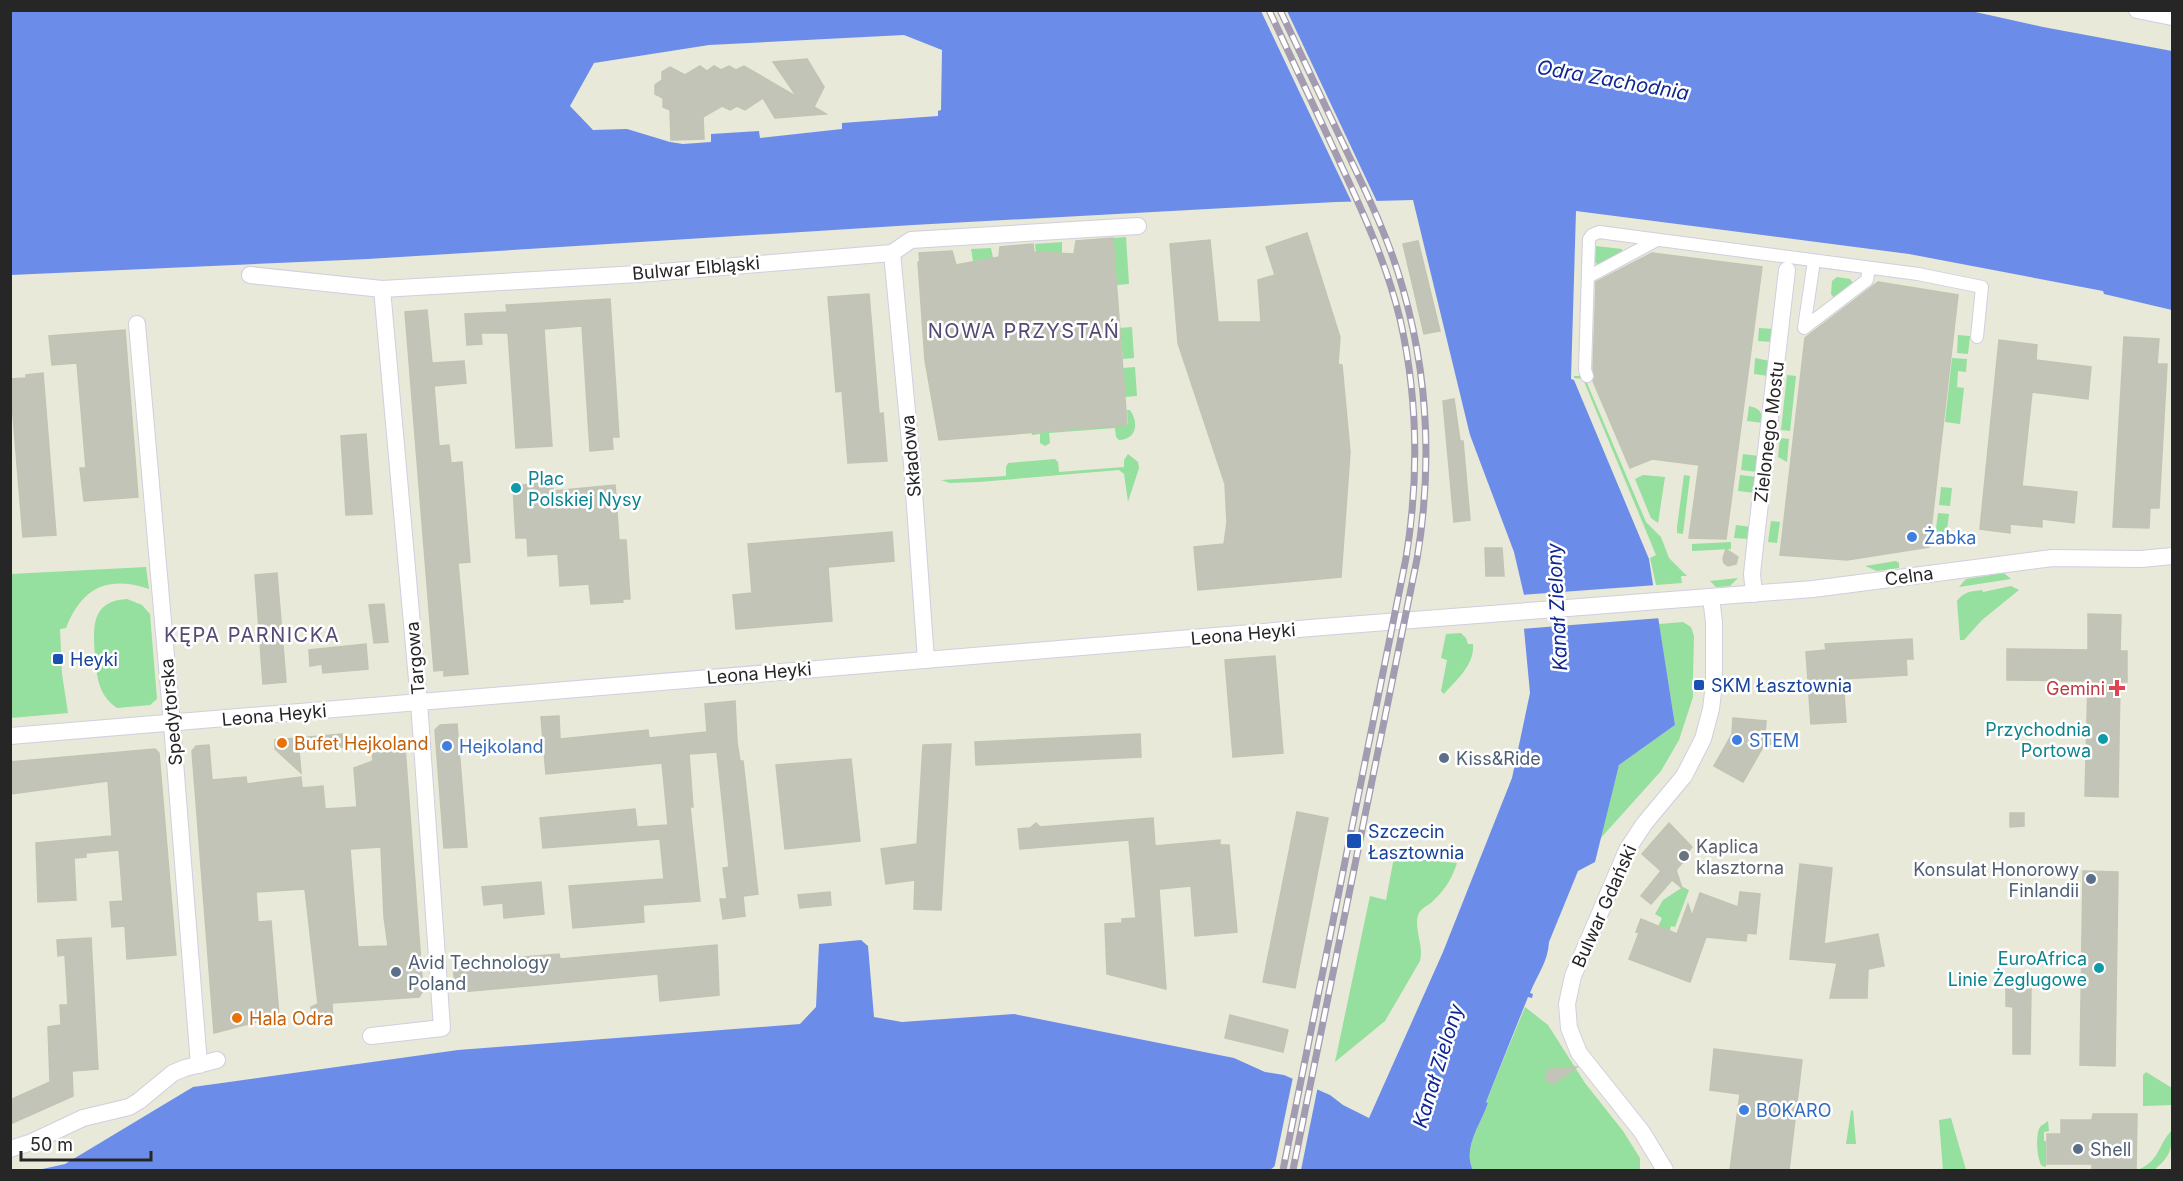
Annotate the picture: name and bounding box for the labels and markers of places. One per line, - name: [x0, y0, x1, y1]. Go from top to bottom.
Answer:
- place label: Plac Polskiej Nysy: [528, 468, 642, 510]
- marker: Plac Polskiej Nysy: [509, 481, 523, 495]
- place label: Żabka: [1924, 526, 1976, 548]
- marker: Żabka: [1905, 530, 1919, 544]
- place label: Heyki: [70, 649, 118, 670]
- marker: Heyki: [51, 652, 65, 666]
- place label: SKM Łasztownia: [1711, 675, 1852, 696]
- marker: SKM Łasztownia: [1692, 678, 1706, 692]
- place label: Gemini: [2046, 678, 2105, 699]
- marker: Gemini: [2110, 681, 2124, 695]
- place label: Przychodnia Portowa: [1985, 719, 2091, 761]
- place label: STEM: [1749, 730, 1799, 751]
- marker: Przychodnia Portowa: [2096, 732, 2110, 746]
- place label: Bufet Hejkoland: [294, 733, 429, 754]
- marker: STEM: [1730, 733, 1744, 747]
- marker: Bufet Hejkoland: [275, 736, 289, 750]
- place label: Hejkoland: [459, 736, 544, 757]
- marker: Hejkoland: [440, 739, 454, 753]
- place label: Kiss&Ride: [1456, 748, 1541, 769]
- marker: Kiss&Ride: [1437, 751, 1451, 765]
- place label: Szczecin Łasztownia: [1368, 821, 1464, 863]
- marker: Szczecin Łasztownia: [1345, 832, 1363, 850]
- place label: Kaplica klasztorna: [1696, 836, 1784, 878]
- marker: Kaplica klasztorna: [1677, 849, 1691, 863]
- place label: Konsulat Honorowy Finlandii: [1913, 859, 2079, 901]
- marker: Konsulat Honorowy Finlandii: [2084, 872, 2098, 886]
- place label: EuroAfrica Linie Żeglugowe: [1948, 948, 2087, 990]
- place label: Avid Technology Poland: [408, 952, 549, 994]
- marker: EuroAfrica Linie Żeglugowe: [2092, 961, 2106, 975]
- marker: Avid Technology Poland: [389, 965, 403, 979]
- place label: Hala Odra: [249, 1008, 334, 1029]
- marker: Hala Odra: [230, 1011, 244, 1025]
- place label: BOKARO: [1756, 1100, 1831, 1121]
- marker: BOKARO: [1737, 1103, 1751, 1117]
- place label: Shell: [2090, 1139, 2131, 1160]
- marker: Shell: [2071, 1142, 2085, 1156]

